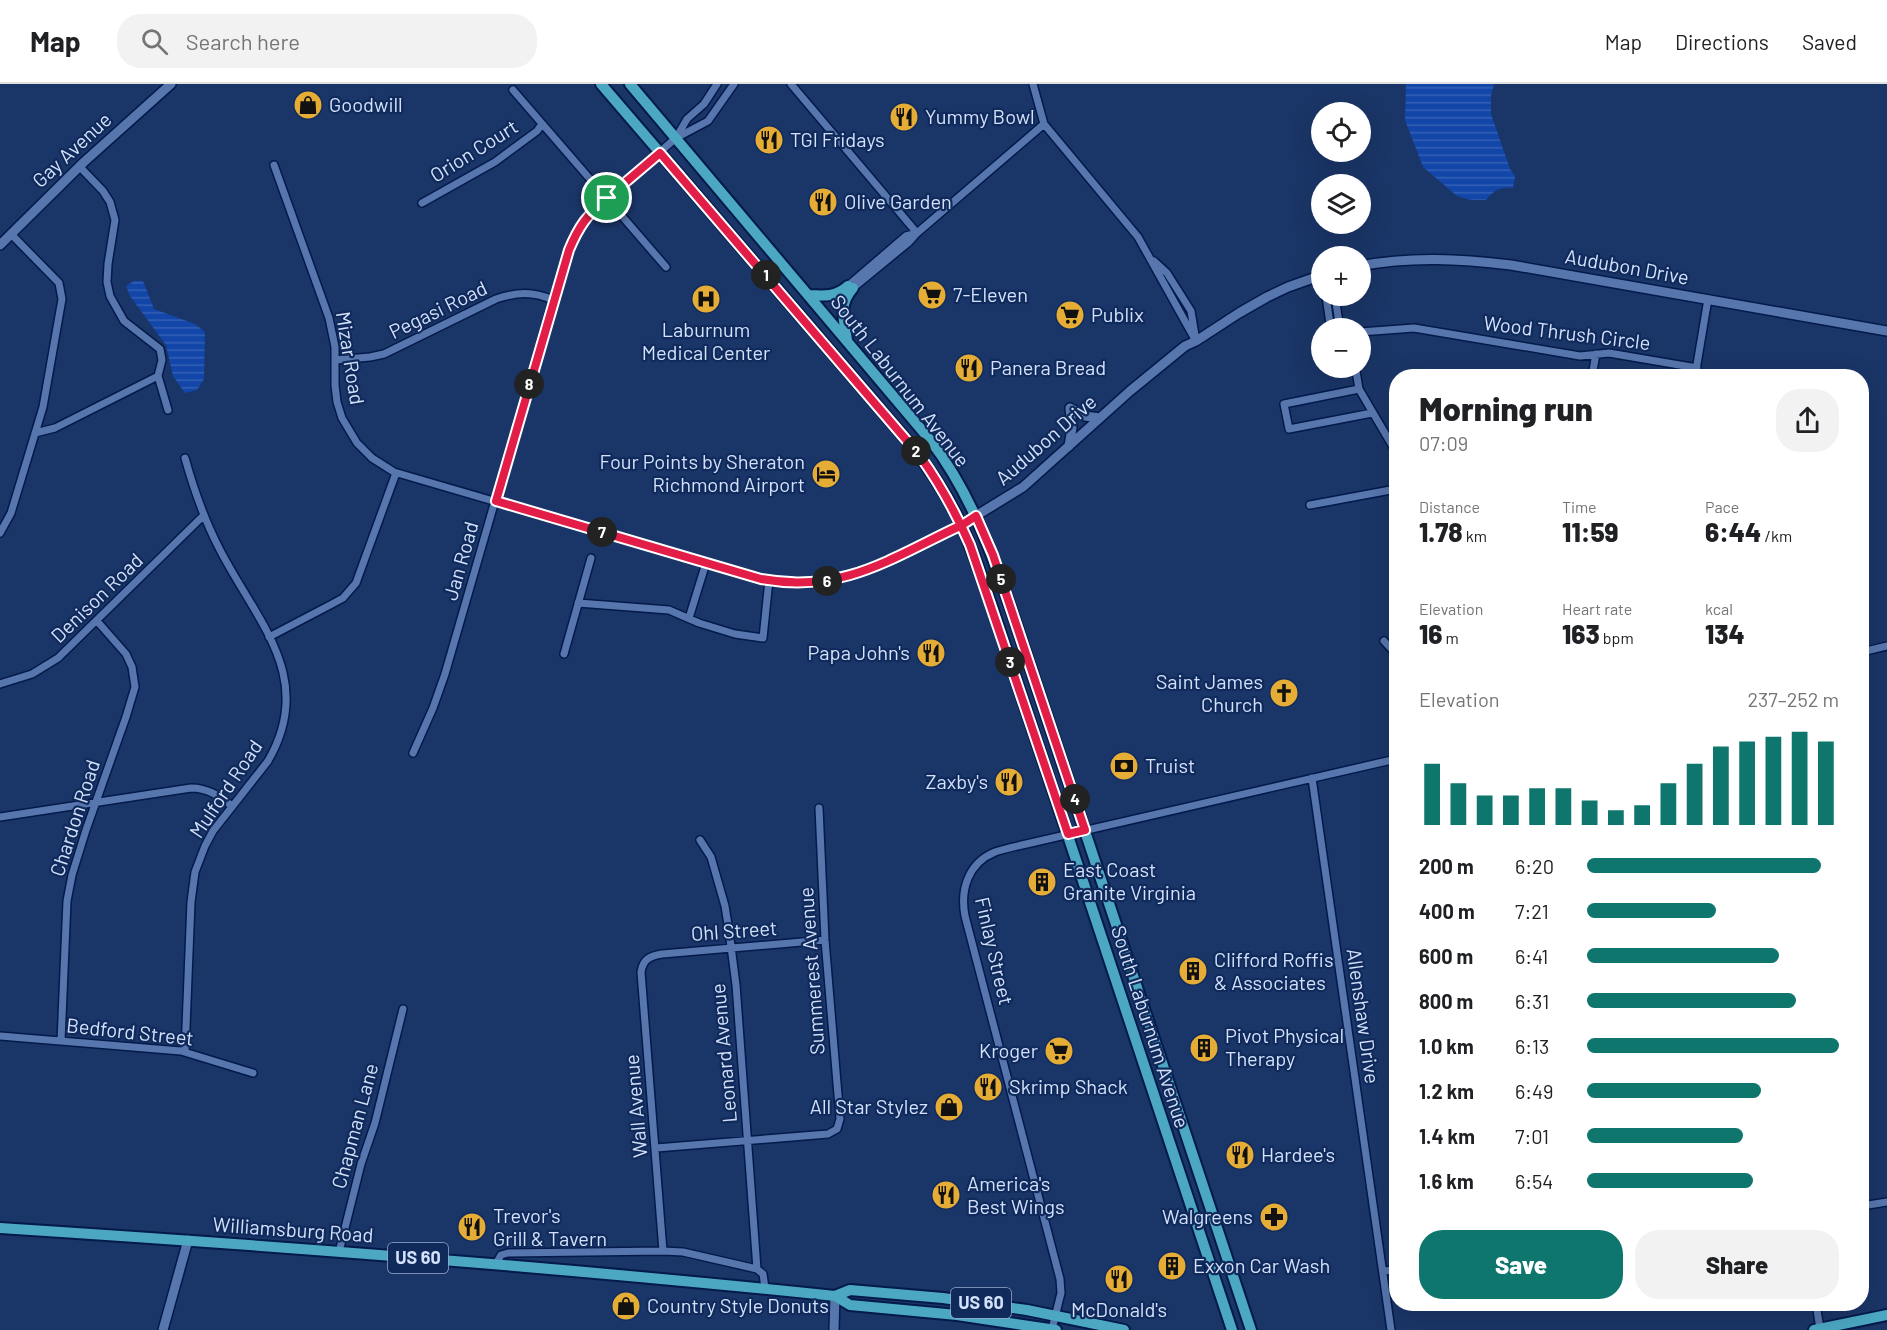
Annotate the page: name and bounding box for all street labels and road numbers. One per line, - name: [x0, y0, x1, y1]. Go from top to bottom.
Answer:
- street label: Gay Avenue: [27, 107, 116, 192]
- street label: Orion Court: [425, 114, 522, 187]
- street label: Audubon Drive: [1563, 243, 1691, 289]
- street label: Pegasi Road: [385, 275, 490, 343]
- street label: South Laburnum Avenue: [826, 290, 975, 471]
- street label: Mizar Road: [332, 310, 370, 406]
- street label: Wood Thrush Circle: [1482, 310, 1652, 354]
- street label: Audubon Drive: [990, 389, 1101, 489]
- street label: Jan Road: [437, 519, 483, 603]
- street label: Denison Road: [45, 548, 147, 647]
- street label: Mulford Road: [184, 735, 267, 842]
- street label: Chardon Road: [44, 756, 104, 879]
- street label: Summerest Avenue: [793, 886, 829, 1056]
- street label: Finlay Street: [971, 895, 1019, 1007]
- street label: Ohl Street: [690, 915, 778, 945]
- street label: South Laburnum Avenue: [1107, 922, 1195, 1131]
- street label: Allenshaw Drive: [1343, 947, 1385, 1085]
- street label: Leonard Avenue: [705, 983, 741, 1124]
- street label: Bedford Street: [65, 1012, 195, 1050]
- street label: Wall Avenue: [619, 1053, 651, 1159]
- street label: Chapman Lane: [326, 1061, 382, 1191]
- street label: Williamsburg Road: [212, 1211, 374, 1247]
- road number: US 60: [388, 1243, 448, 1273]
- road number: US 60: [951, 1288, 1011, 1318]

